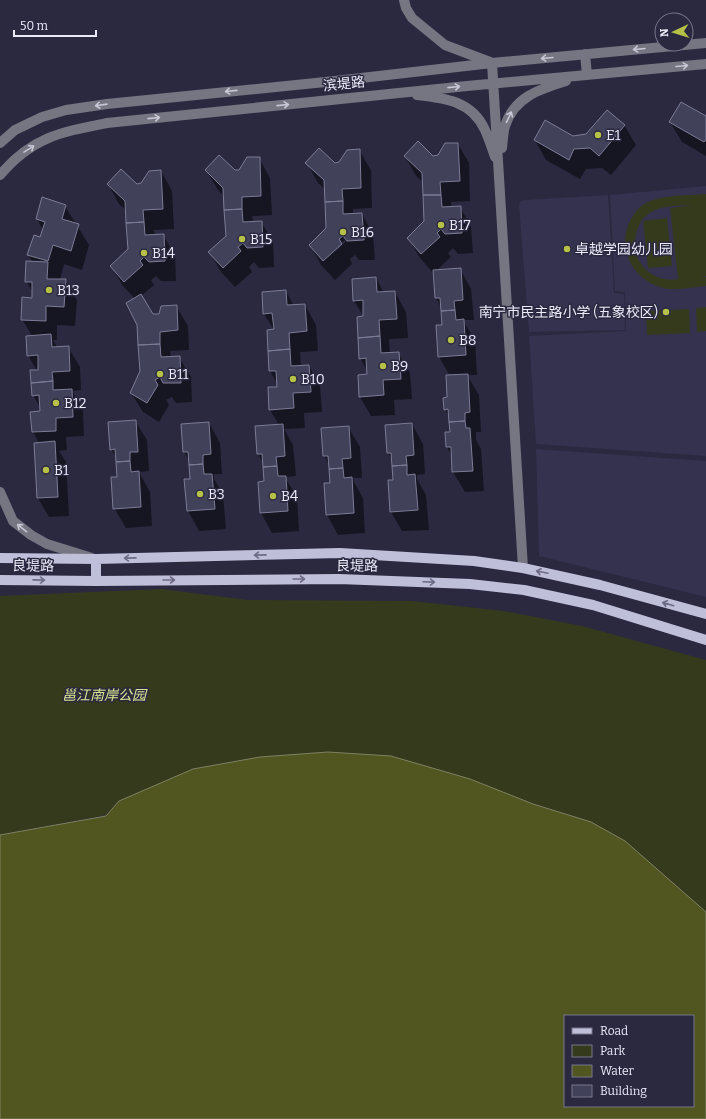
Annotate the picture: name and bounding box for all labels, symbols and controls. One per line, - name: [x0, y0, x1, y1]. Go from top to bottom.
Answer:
- scale bar: [14, 12, 96, 38]
- north arrow: [654, 12, 694, 52]
- text: 50 m: [20, 19, 49, 33]
- text: N: [658, 27, 671, 37]
- one-way arrow: [633, 46, 646, 53]
- one-way arrow: [541, 54, 554, 62]
- one-way arrow: [675, 63, 688, 70]
- street label: 滨堤路: [322, 73, 366, 95]
- one-way arrow: [447, 83, 460, 91]
- one-way arrow: [225, 88, 238, 95]
- one-way arrow: [95, 101, 108, 109]
- one-way arrow: [276, 101, 289, 109]
- one-way arrow: [506, 111, 513, 123]
- one-way arrow: [147, 115, 160, 122]
- place label: E1: [606, 127, 621, 144]
- marker: E1: [593, 130, 603, 140]
- one-way arrow: [23, 144, 35, 152]
- place label: B17: [449, 217, 471, 234]
- marker: B17: [436, 220, 446, 230]
- place label: B16: [351, 224, 374, 241]
- marker: B16: [338, 227, 348, 237]
- place label: B15: [250, 231, 272, 248]
- marker: B15: [237, 234, 247, 244]
- place label: 卓越学园幼儿园: [575, 241, 673, 258]
- marker: 卓越学园幼儿园: [562, 244, 572, 254]
- place label: B14: [152, 245, 175, 262]
- marker: B14: [139, 248, 149, 258]
- place label: B13: [57, 282, 80, 299]
- marker: B13: [44, 285, 54, 295]
- place label: 南宁市民主路小学 (五象校区): [479, 304, 658, 321]
- marker: 南宁市民主路小学 (五象校区): [661, 307, 671, 317]
- place label: B8: [459, 332, 476, 349]
- marker: B8: [446, 335, 456, 345]
- place label: B9: [391, 358, 408, 375]
- marker: B9: [378, 361, 388, 371]
- place label: B11: [168, 366, 189, 383]
- marker: B11: [155, 369, 165, 379]
- place label: B10: [301, 371, 325, 388]
- marker: B10: [288, 374, 298, 384]
- place label: B12: [64, 395, 86, 412]
- marker: B12: [51, 398, 61, 408]
- place label: B1: [54, 462, 69, 479]
- marker: B1: [41, 465, 51, 475]
- place label: B3: [208, 486, 225, 503]
- place label: B4: [281, 488, 298, 505]
- marker: B3: [195, 489, 205, 499]
- marker: B4: [268, 491, 278, 501]
- one-way arrow: [16, 523, 27, 532]
- one-way arrow: [254, 551, 267, 559]
- one-way arrow: [124, 554, 137, 562]
- street label: 良堤路: [12, 557, 54, 575]
- street label: 良堤路: [336, 557, 378, 575]
- one-way arrow: [536, 567, 549, 575]
- one-way arrow: [32, 576, 45, 584]
- one-way arrow: [292, 576, 305, 583]
- one-way arrow: [162, 577, 175, 584]
- one-way arrow: [422, 578, 435, 586]
- one-way arrow: [662, 600, 675, 607]
- park label: 邕江南岸公园: [62, 687, 148, 704]
- legend: [564, 1015, 694, 1107]
- text: Road: [600, 1024, 628, 1038]
- text: Park: [600, 1044, 626, 1058]
- text: Water: [600, 1064, 635, 1078]
- text: Building: [600, 1084, 647, 1098]

